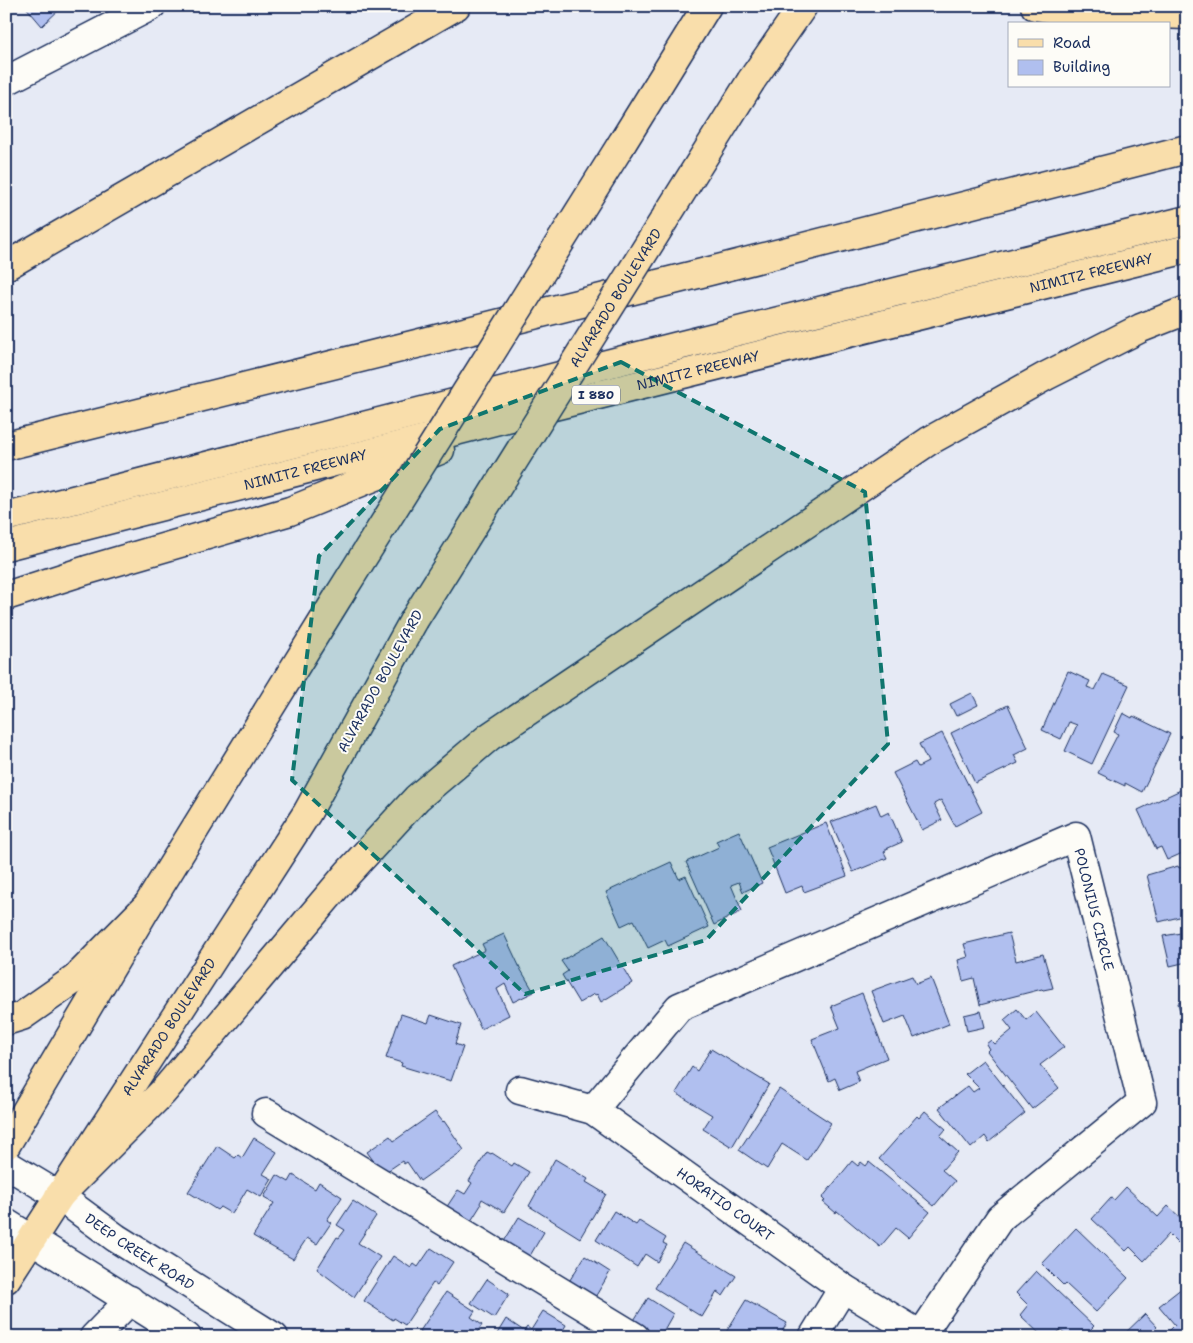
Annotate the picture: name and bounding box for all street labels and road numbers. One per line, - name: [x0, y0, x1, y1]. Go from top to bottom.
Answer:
- street label: ALVARADO BOULEVARD: [565, 225, 666, 371]
- street label: NIMITZ FREEWAY: [1028, 249, 1155, 297]
- street label: NIMITZ FREEWAY: [635, 346, 762, 394]
- road number: I 880: [572, 386, 620, 404]
- street label: NIMITZ FREEWAY: [242, 445, 369, 494]
- street label: ALVARADO BOULEVARD: [333, 607, 427, 755]
- street label: POLONIUS CIRCLE: [1070, 846, 1118, 973]
- street label: ALVARADO BOULEVARD: [118, 955, 220, 1099]
- street label: HORATIO COURT: [673, 1163, 778, 1245]
- street label: DEEP CREEK ROAD: [81, 1209, 198, 1294]

